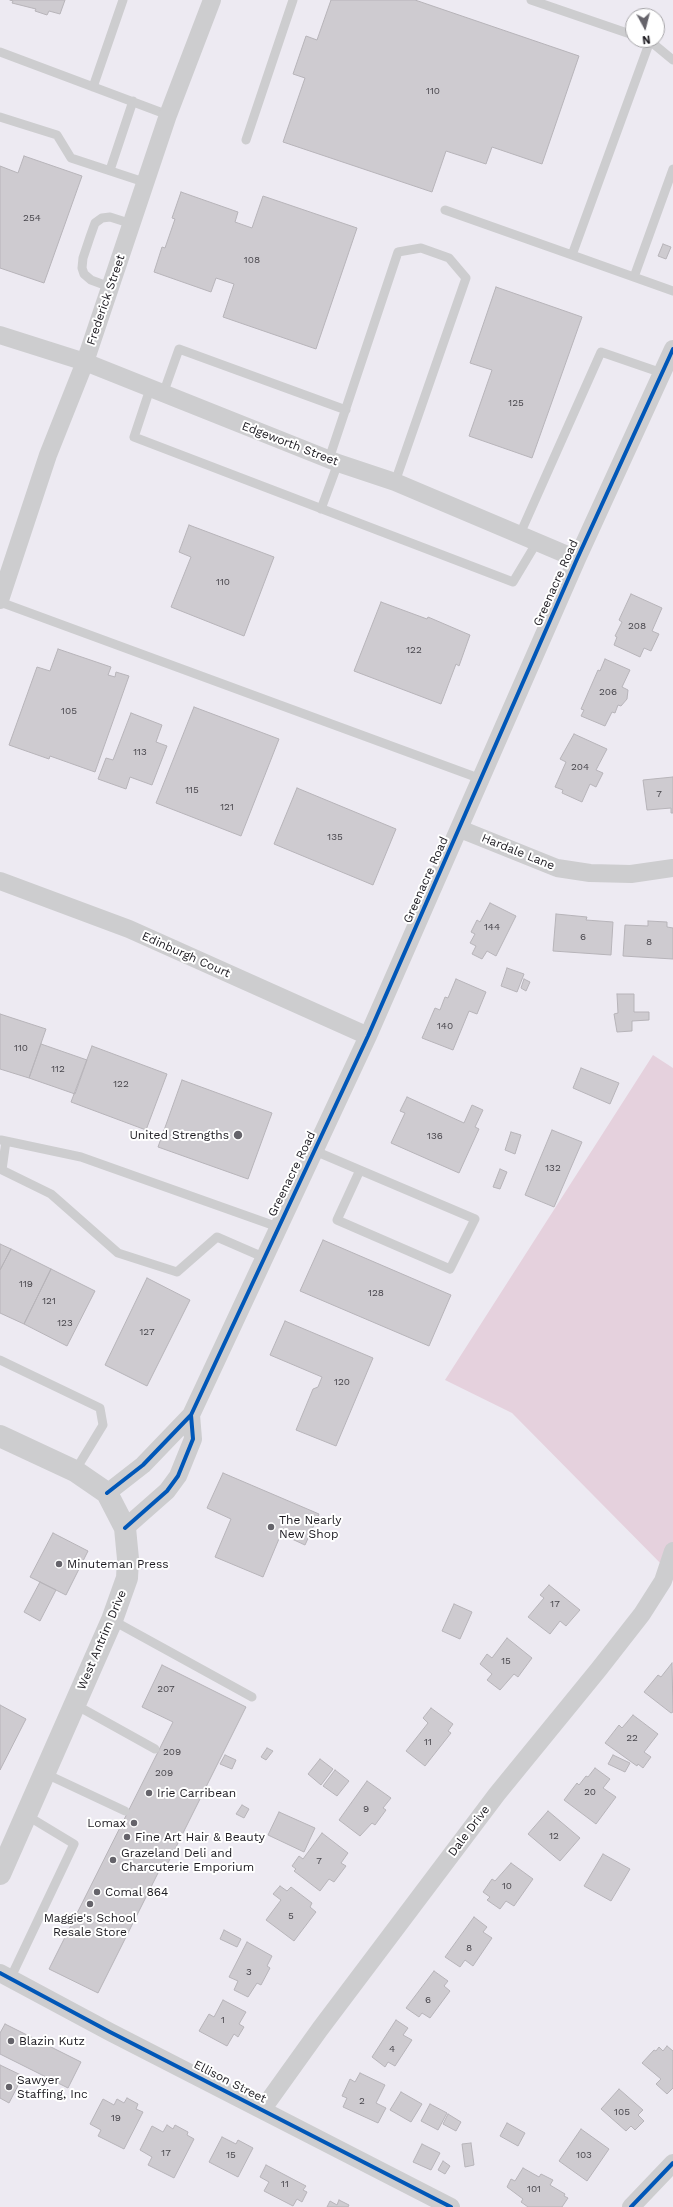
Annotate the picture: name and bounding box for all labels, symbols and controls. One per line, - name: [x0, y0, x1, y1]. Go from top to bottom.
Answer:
- north arrow: [625, 8, 665, 48]
- text: N: [642, 32, 651, 46]
- house number: 110: [426, 85, 440, 97]
- house number: 254: [23, 212, 41, 224]
- street label: Frederick Street: [84, 253, 128, 347]
- house number: 108: [244, 254, 260, 266]
- house number: 125: [508, 397, 524, 409]
- street label: Edgeworth Street: [240, 419, 340, 469]
- street label: Greenacre Road: [530, 538, 582, 628]
- house number: 110: [216, 576, 230, 588]
- house number: 208: [628, 620, 646, 632]
- house number: 122: [406, 644, 422, 656]
- house number: 206: [599, 686, 617, 698]
- house number: 105: [61, 705, 77, 717]
- house number: 113: [133, 746, 147, 758]
- house number: 204: [571, 761, 589, 773]
- house number: 115: [185, 784, 199, 796]
- house number: 7: [656, 788, 662, 800]
- house number: 121: [220, 801, 234, 813]
- house number: 135: [327, 831, 343, 843]
- street label: Hardale Lane: [479, 831, 557, 873]
- street label: Greenacre Road: [400, 835, 452, 925]
- house number: 144: [484, 921, 500, 933]
- street label: Edinburgh Court: [139, 929, 233, 981]
- house number: 6: [580, 931, 586, 943]
- house number: 8: [646, 936, 652, 948]
- house number: 140: [437, 1020, 453, 1032]
- house number: 110: [14, 1042, 28, 1054]
- house number: 112: [51, 1063, 65, 1075]
- house number: 122: [113, 1078, 129, 1090]
- place label: United Strengths: [129, 1128, 229, 1142]
- marker: United Strengths: [232, 1129, 244, 1141]
- street label: Greenacre Road: [265, 1129, 319, 1219]
- house number: 136: [427, 1130, 443, 1142]
- house number: 132: [545, 1162, 561, 1174]
- house number: 119: [19, 1278, 33, 1290]
- house number: 128: [368, 1287, 384, 1299]
- house number: 121: [42, 1295, 56, 1307]
- house number: 123: [57, 1317, 73, 1329]
- house number: 127: [139, 1326, 155, 1338]
- house number: 120: [334, 1376, 350, 1388]
- place label: The Nearly New Shop: [279, 1513, 341, 1541]
- marker: The Nearly New Shop: [266, 1522, 276, 1532]
- place label: Minuteman Press: [67, 1557, 169, 1571]
- marker: Minuteman Press: [54, 1559, 64, 1569]
- street label: West Antrim Drive: [74, 1588, 130, 1692]
- house number: 17: [550, 1598, 560, 1610]
- house number: 15: [501, 1655, 511, 1667]
- house number: 207: [157, 1683, 175, 1695]
- house number: 22: [626, 1732, 638, 1744]
- house number: 11: [424, 1736, 432, 1748]
- house number: 209: [163, 1746, 181, 1758]
- house number: 209: [155, 1767, 173, 1779]
- place label: Irie Carribean: [157, 1786, 236, 1800]
- house number: 20: [584, 1786, 596, 1798]
- marker: Irie Carribean: [144, 1788, 154, 1798]
- house number: 9: [363, 1803, 369, 1815]
- street label: Dale Drive: [445, 1803, 493, 1859]
- place label: Lomax: [87, 1816, 126, 1830]
- marker: Lomax: [129, 1818, 139, 1828]
- place label: Fine Art Hair & Beauty: [135, 1830, 265, 1844]
- house number: 12: [549, 1830, 559, 1842]
- marker: Fine Art Hair & Beauty: [122, 1832, 132, 1842]
- place label: Grazeland Deli and Charcuterie Emporium: [121, 1846, 254, 1874]
- marker: Grazeland Deli and Charcuterie Emporium: [108, 1855, 118, 1865]
- house number: 7: [316, 1855, 322, 1867]
- house number: 10: [502, 1880, 512, 1892]
- place label: Comal 864: [105, 1885, 168, 1899]
- marker: Comal 864: [92, 1887, 102, 1897]
- marker: Maggie's School Resale Store: [85, 1899, 95, 1909]
- house number: 5: [288, 1910, 294, 1922]
- place label: Maggie's School Resale Store: [44, 1911, 136, 1939]
- house number: 8: [466, 1942, 472, 1954]
- house number: 3: [246, 1966, 252, 1978]
- house number: 6: [425, 1994, 431, 2006]
- house number: 1: [221, 2014, 225, 2026]
- place label: Blazin Kutz: [19, 2034, 85, 2048]
- marker: Blazin Kutz: [6, 2036, 16, 2046]
- house number: 4: [389, 2043, 395, 2055]
- street label: Ellison Street: [191, 2058, 269, 2106]
- place label: Sawyer Staffing, Inc: [17, 2073, 88, 2101]
- marker: Sawyer Staffing, Inc: [4, 2082, 14, 2092]
- house number: 2: [359, 2095, 365, 2107]
- house number: 105: [614, 2106, 630, 2118]
- house number: 19: [111, 2112, 121, 2124]
- house number: 17: [161, 2147, 171, 2159]
- house number: 15: [226, 2149, 236, 2161]
- house number: 103: [576, 2149, 592, 2161]
- house number: 11: [281, 2178, 289, 2190]
- house number: 101: [527, 2183, 541, 2195]

